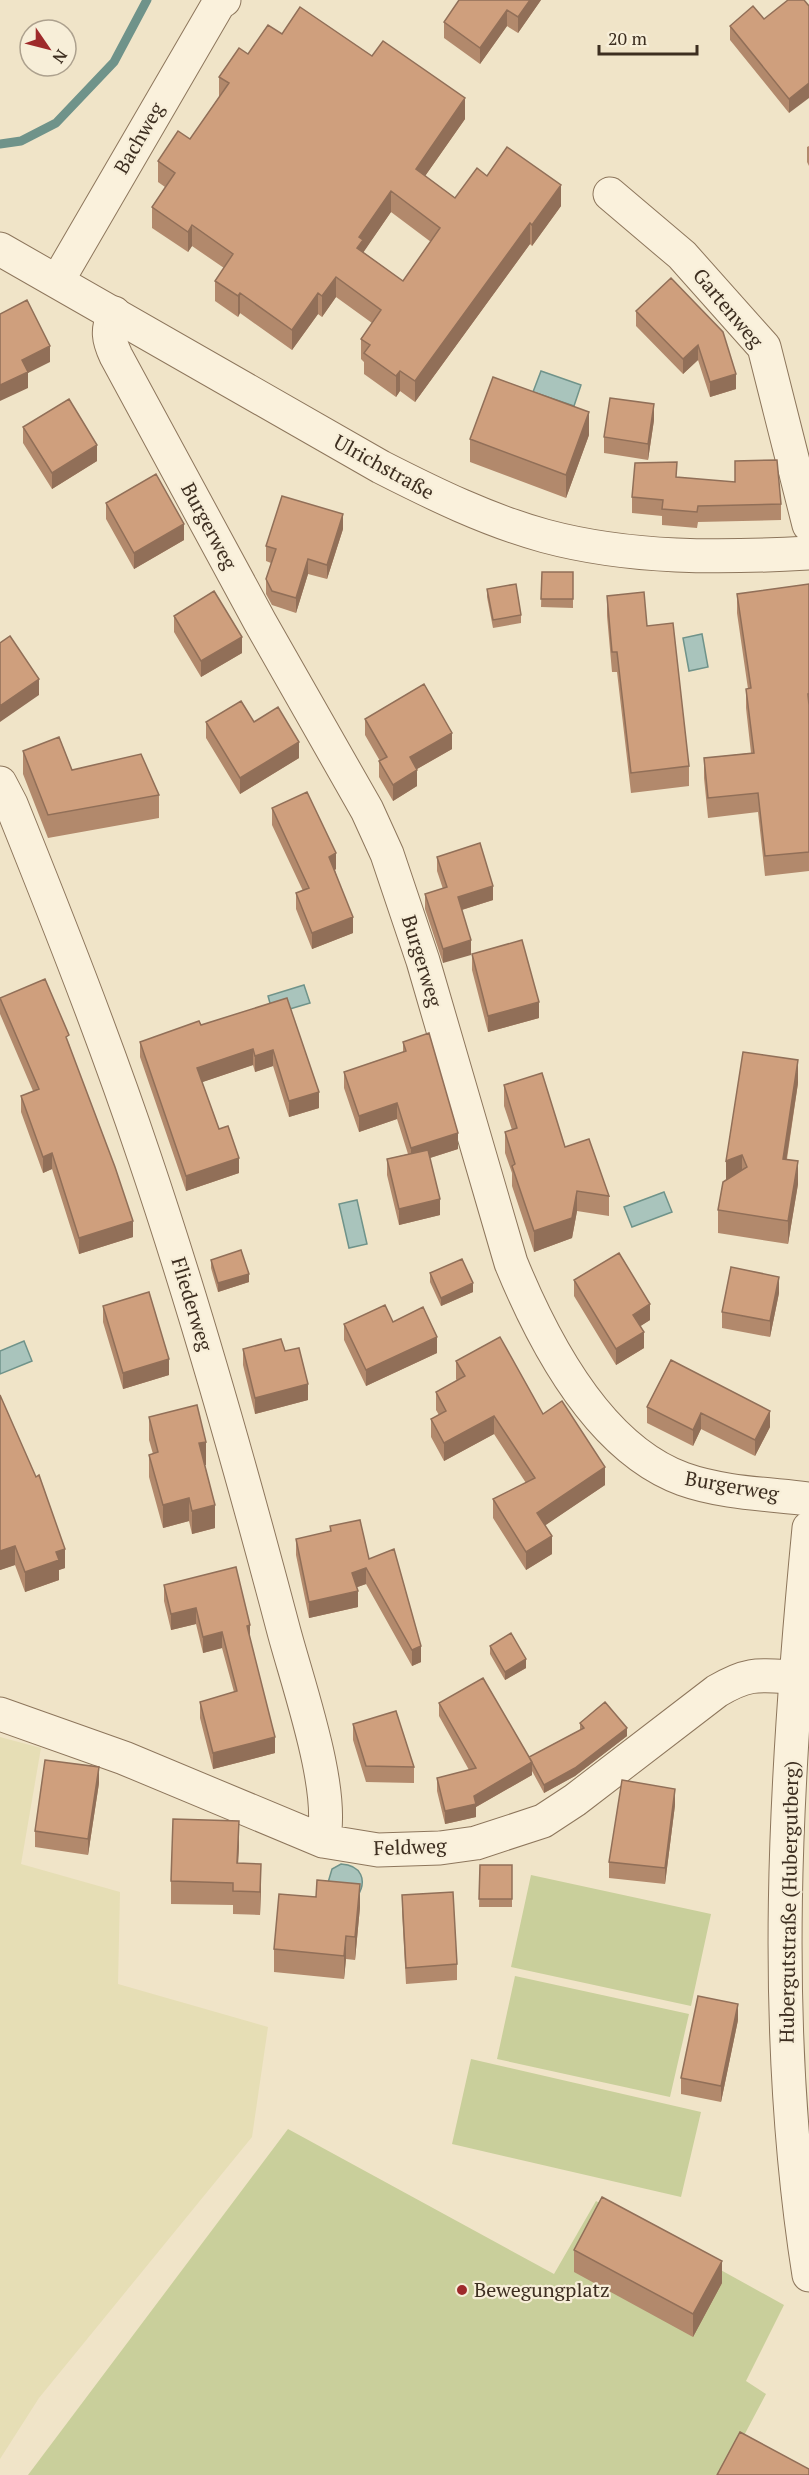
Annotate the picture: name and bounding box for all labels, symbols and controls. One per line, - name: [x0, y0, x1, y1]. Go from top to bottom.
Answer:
- north arrow: [18, 18, 78, 78]
- scale bar: [599, 18, 696, 56]
- text: 20 m: [608, 26, 648, 50]
- text: N: [48, 45, 73, 68]
- street label: Bachweg: [107, 97, 170, 178]
- street label: Gartenweg: [687, 262, 770, 353]
- street label: Ulrichstraße: [329, 428, 439, 505]
- street label: Burgerweg: [175, 478, 244, 574]
- street label: Burgerweg: [396, 912, 449, 1011]
- street label: Fliederweg: [165, 1254, 220, 1355]
- street label: Burgerweg: [683, 1464, 782, 1507]
- street label: Hubergutstraße (Hubergutberg): [773, 1760, 804, 2044]
- street label: Feldweg: [373, 1832, 447, 1861]
- place label: Bewegungplatz: [474, 2276, 610, 2303]
- marker: Bewegungplatz: [455, 2283, 469, 2297]

